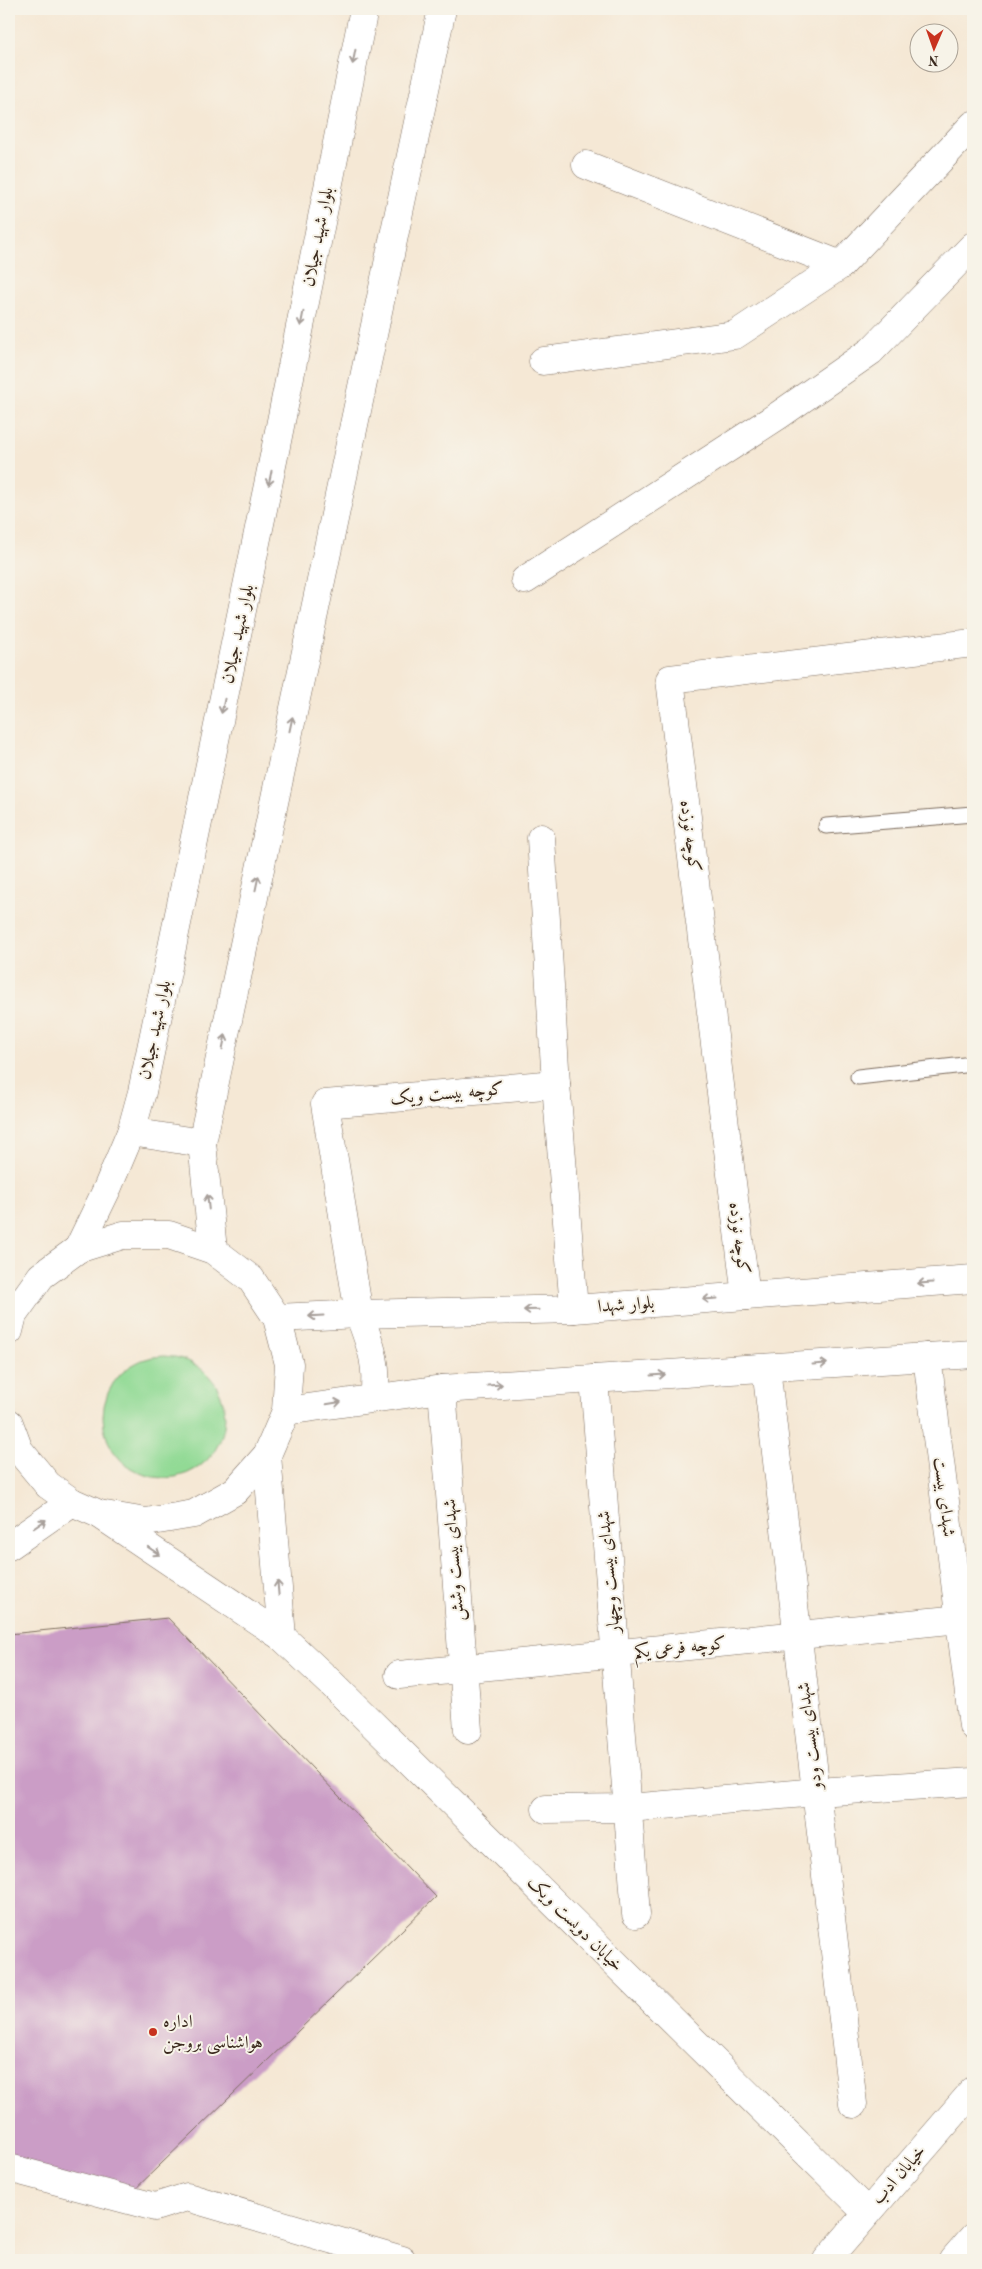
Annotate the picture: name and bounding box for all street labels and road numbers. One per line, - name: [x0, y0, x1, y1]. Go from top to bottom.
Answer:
- street label: بلوار شهید جیلان: [300, 186, 338, 289]
- street label: بلوار شهید جیلان: [219, 583, 259, 686]
- street label: کوچه نوزده: [674, 799, 703, 873]
- street label: بلوار شهید جیلان: [136, 979, 176, 1082]
- street label: کوچه بیست ویک: [389, 1079, 505, 1111]
- street label: کوچه نوزده: [723, 1201, 752, 1275]
- street label: بلوار شهدا: [597, 1294, 655, 1318]
- street label: شهدای بیست: [928, 1456, 958, 1538]
- street label: شهدای بیست وشش: [441, 1498, 469, 1622]
- street label: شهدای بیست وچهار: [595, 1510, 625, 1636]
- street label: کوچه فرعی یکم: [633, 1632, 728, 1669]
- street label: شهدای بیست ودو: [794, 1681, 828, 1793]
- street label: خیابان دویست ویک: [523, 1872, 627, 1976]
- street label: خیابان ادب: [869, 2142, 930, 2209]

